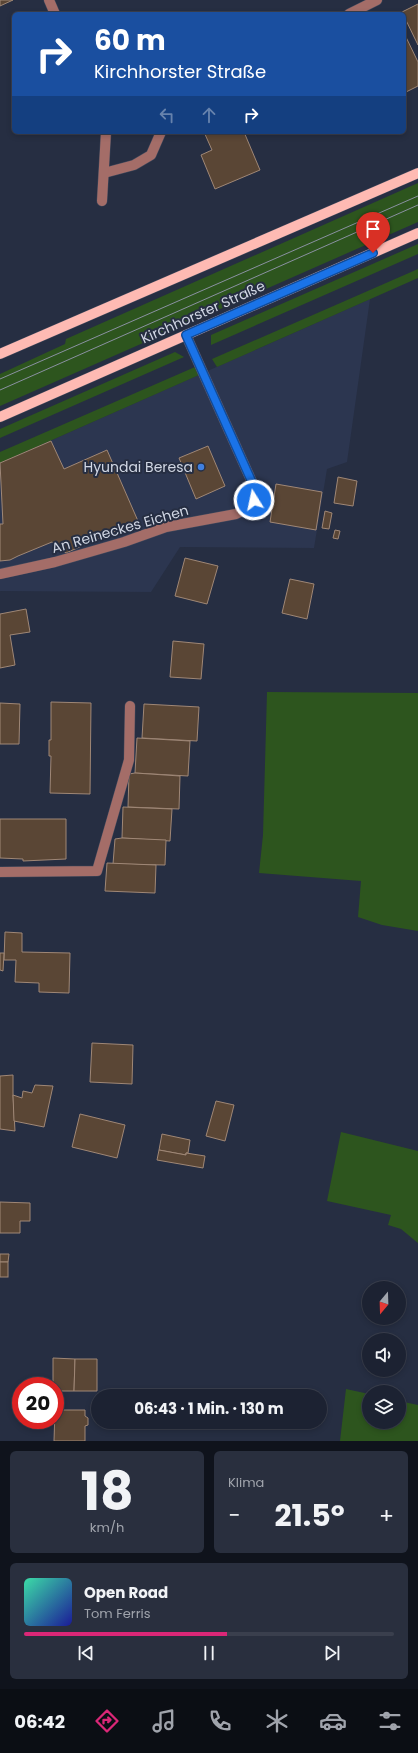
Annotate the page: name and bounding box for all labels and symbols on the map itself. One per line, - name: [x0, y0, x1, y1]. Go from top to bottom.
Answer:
- pin: [356, 212, 390, 253]
- street label: Kirchhorster Straße: [138, 276, 269, 348]
- place label: Hyundai Beresa: [83, 457, 193, 477]
- marker: Hyundai Beresa: [196, 462, 206, 472]
- position arrow: [233, 479, 275, 521]
- street label: An Reineckes Eichen: [49, 500, 191, 558]
- north arrow: [362, 1281, 406, 1325]
- speed limit sign: 20: [12, 1377, 64, 1429]

